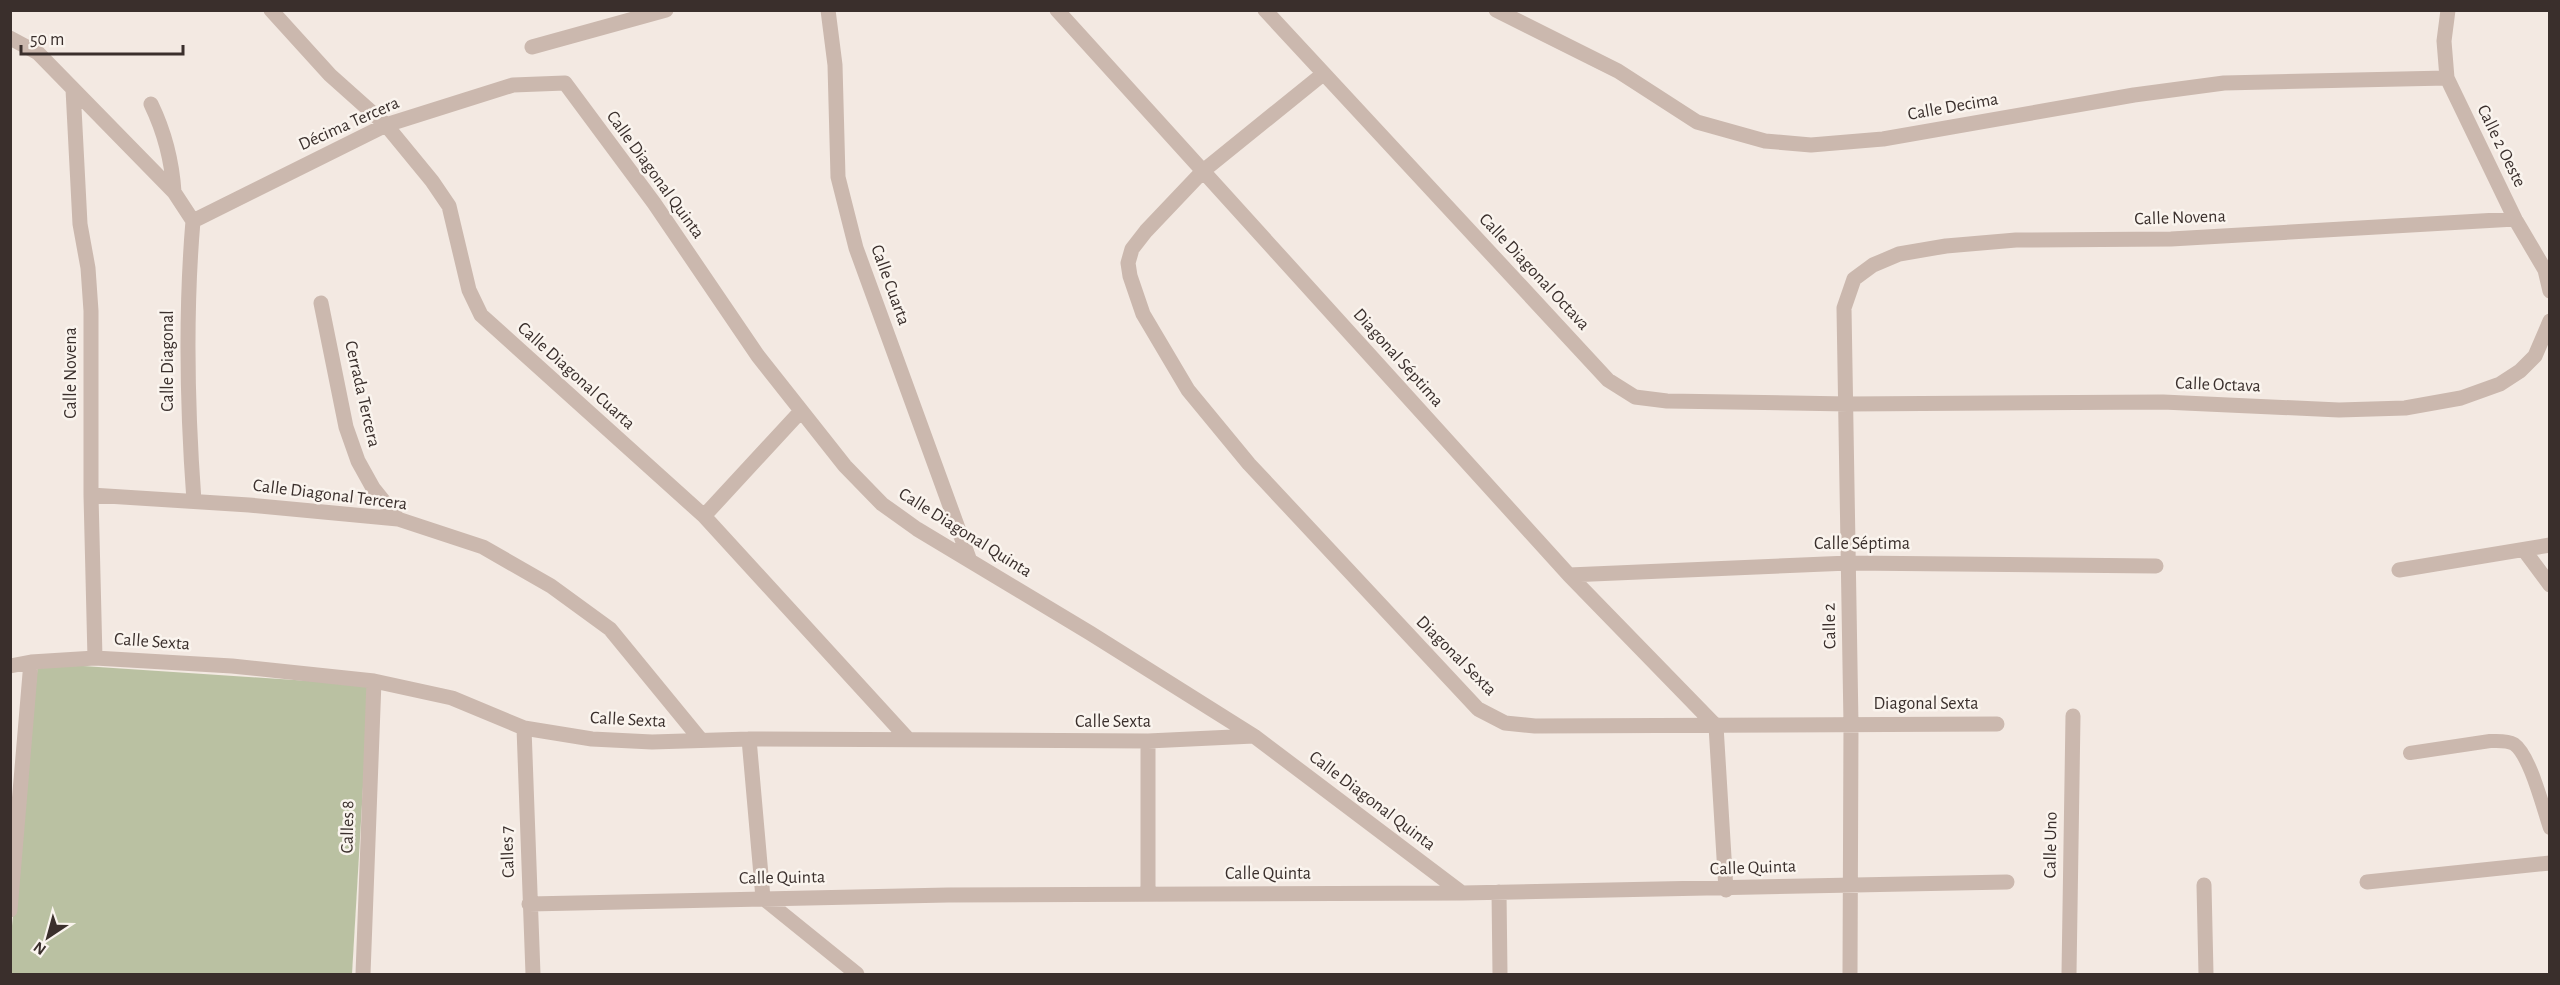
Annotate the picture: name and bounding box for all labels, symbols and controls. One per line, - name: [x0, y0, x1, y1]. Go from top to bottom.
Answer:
- scale bar: [21, 18, 183, 56]
- text: 50 m: [30, 31, 64, 49]
- street label: Calle Decima: [1906, 90, 2000, 124]
- street label: Décima Tercera: [296, 94, 402, 154]
- street label: Calle 2 Oeste: [2473, 102, 2529, 190]
- street label: Calle Diagonal Quinta: [603, 108, 707, 242]
- street label: Calle Novena: [2134, 207, 2226, 229]
- street label: Calle Diagonal Octava: [1475, 210, 1593, 334]
- street label: Calle Cuarta: [867, 242, 913, 328]
- street label: Diagonal Séptima: [1349, 305, 1447, 411]
- street label: Calle Diagonal: [159, 310, 177, 412]
- street label: Calle Diagonal Cuarta: [514, 319, 638, 433]
- street label: Calle Novena: [62, 327, 80, 419]
- street label: Cerrada Tercera: [341, 339, 383, 449]
- street label: Calle Octava: [2175, 375, 2261, 395]
- street label: Calle Diagonal Tercera: [252, 477, 408, 513]
- street label: Calle Diagonal Quinta: [895, 485, 1035, 581]
- street label: Calle Séptima: [1814, 535, 1910, 553]
- street label: Calle 2: [1821, 603, 1839, 649]
- street label: Diagonal Sexta: [1412, 612, 1500, 700]
- street label: Calle Sexta: [113, 630, 191, 654]
- street label: Diagonal Sexta: [1873, 695, 1979, 713]
- street label: Calle Sexta: [589, 709, 667, 731]
- street label: Calle Sexta: [1075, 713, 1151, 731]
- street label: Calle Diagonal Quinta: [1306, 748, 1438, 854]
- street label: Calles 8: [339, 800, 357, 854]
- street label: Calle Uno: [2041, 811, 2061, 879]
- street label: Calles 7: [498, 826, 518, 878]
- street label: Calle Quinta: [1710, 858, 1796, 878]
- street label: Calle Quinta: [1225, 865, 1311, 883]
- street label: Calle Quinta: [739, 868, 825, 888]
- north arrow: [18, 907, 78, 967]
- text: N: [31, 939, 49, 958]

